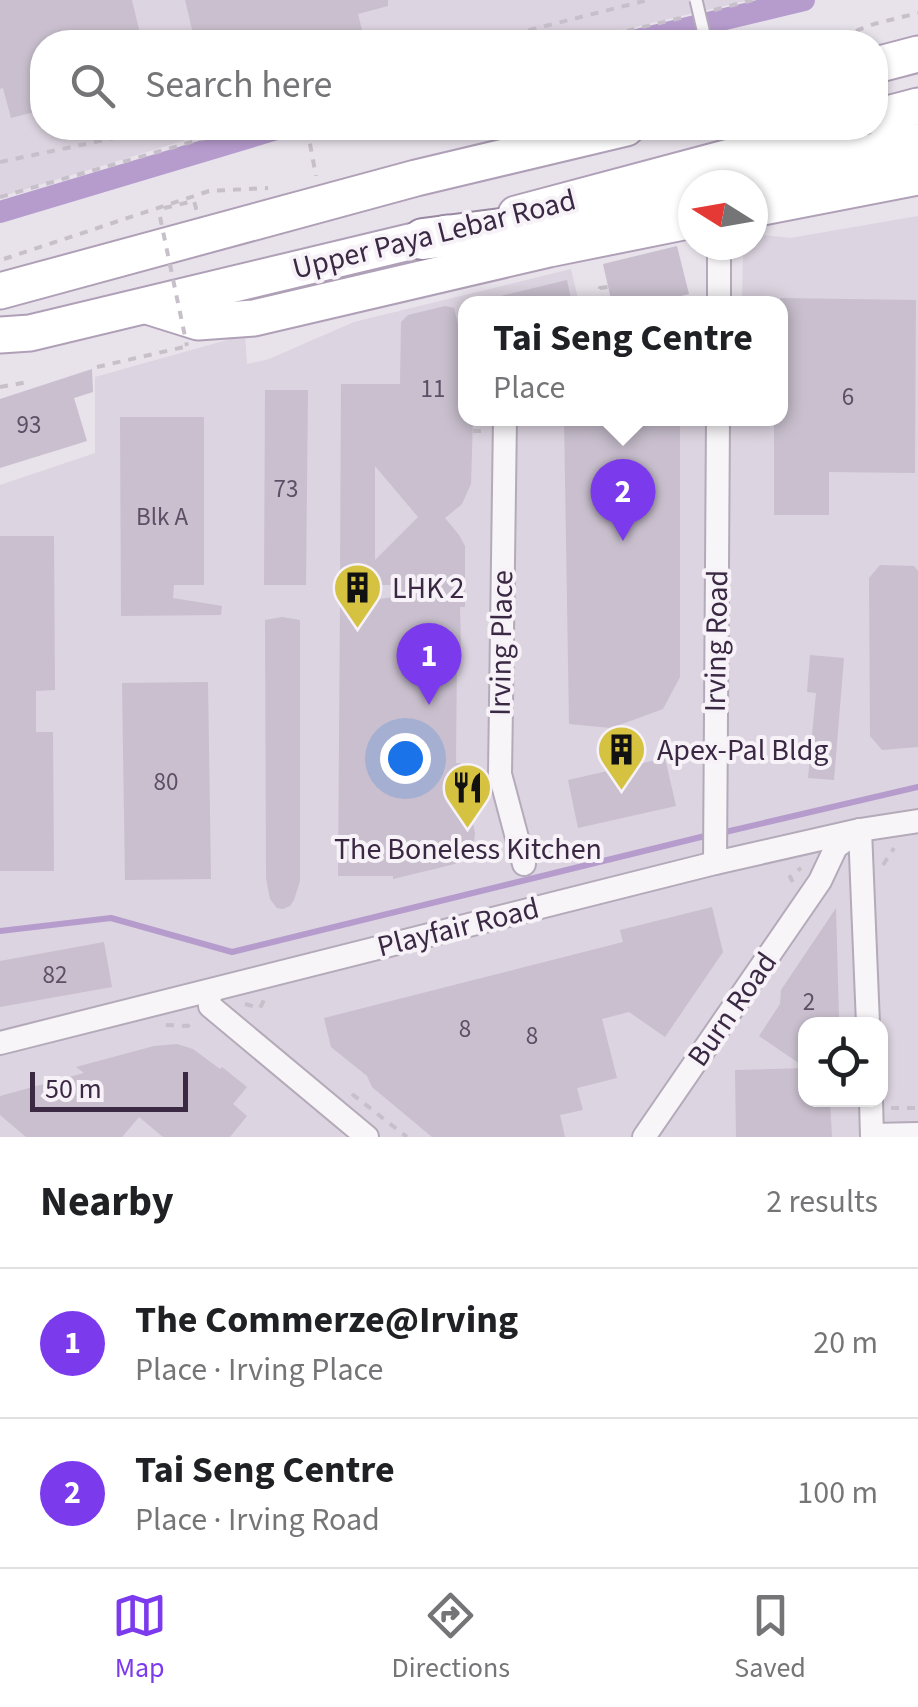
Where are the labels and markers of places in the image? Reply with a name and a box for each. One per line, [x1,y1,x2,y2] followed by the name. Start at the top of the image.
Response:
[590,458,656,541] pin: 2
[331,562,383,630] building icon: LHK 2
[392,567,464,610] place label: LHK 2
[396,622,462,705] pin: 1
[596,724,648,792] building icon: Apex-Pal Bldg
[657,729,828,772] place label: Apex-Pal Bldg
[442,762,494,830] restaurant icon: The Boneless Kitchen
[334,828,602,871] place label: The Boneless Kitchen

